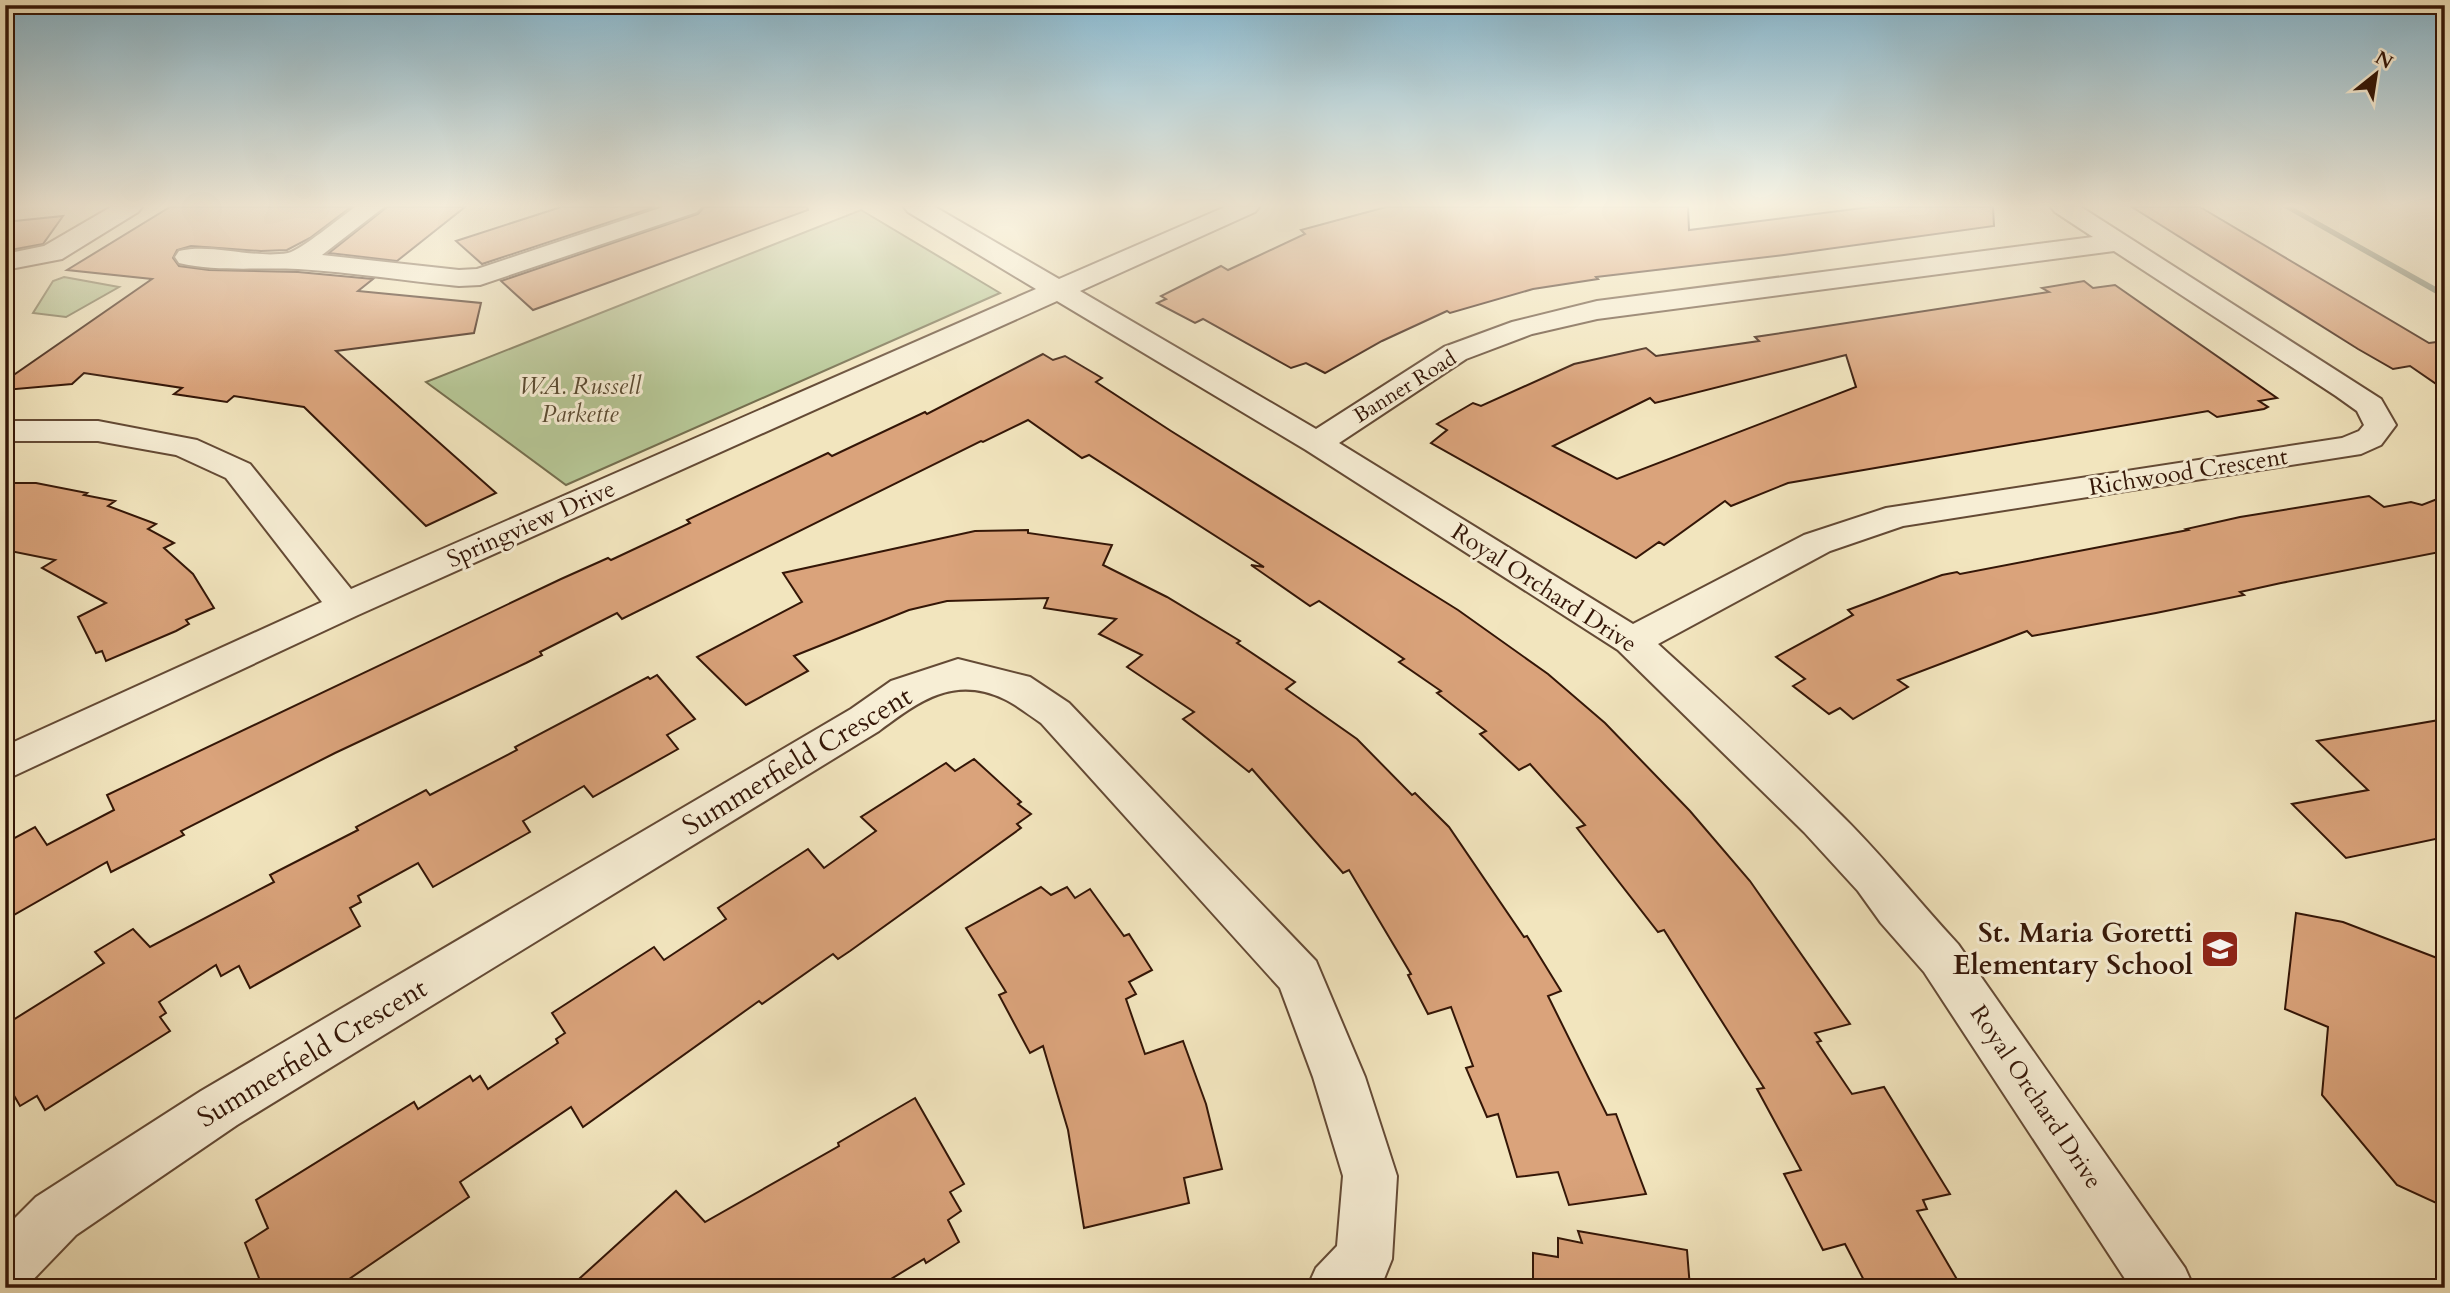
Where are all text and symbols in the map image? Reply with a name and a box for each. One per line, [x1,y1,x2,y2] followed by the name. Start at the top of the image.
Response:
[2342,38,2412,108] north arrow
[2370,45,2398,76] text: N
[1348,344,1462,430] street label: Banner Road
[519,370,642,431] park label: W.A. Russell Parkette
[2086,440,2290,504] street label: Richwood Crescent
[442,472,620,576] street label: Springview Drive
[1445,516,1643,660] street label: Royal Orchard Drive
[675,677,919,845] street label: Summerfield Crescent
[1953,914,2193,984] place label: St. Maria Goretti Elementary School
[2199,928,2241,970] school or university icon: St. Maria Goretti Elementary School
[190,969,434,1137] street label: Summerfield Crescent
[1962,999,2110,1195] street label: Royal Orchard Drive

